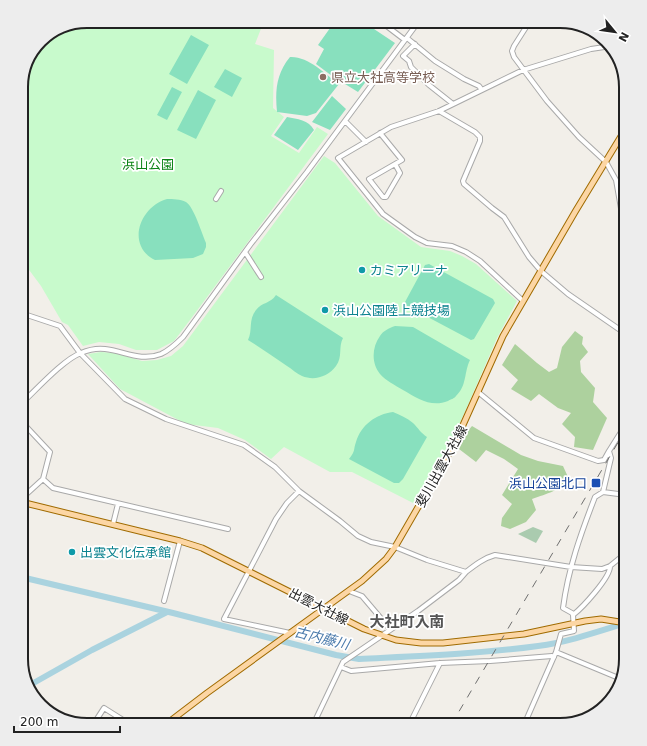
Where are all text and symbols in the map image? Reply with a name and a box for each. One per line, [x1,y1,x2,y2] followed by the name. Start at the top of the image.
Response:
[595,12,635,52] north arrow
[615,29,631,44] text: N
[331,70,435,85] place label: 県立大社高等学校
[318,72,328,82] marker: 県立大社高等学校
[122,157,174,172] park label: 浜山公園
[370,263,448,278] place label: カミアリーナ
[357,265,367,275] marker: カミアリーナ
[333,303,450,318] place label: 浜山公園陸上競技場
[320,305,330,315] marker: 浜山公園陸上競技場
[413,423,470,510] street label: 斐川出雲大社線
[509,476,587,491] place label: 浜山公園北口
[590,477,602,489] marker: 浜山公園北口
[80,545,171,560] place label: 出雲文化伝承館
[67,547,77,557] marker: 出雲文化伝承館
[286,585,351,628] street label: 出雲大社線
[369,613,445,631] district label: 大社町入南
[293,623,353,653] water label: 古内藤川
[14,708,120,734] scale bar
[20,715,58,729] text: 200 m

